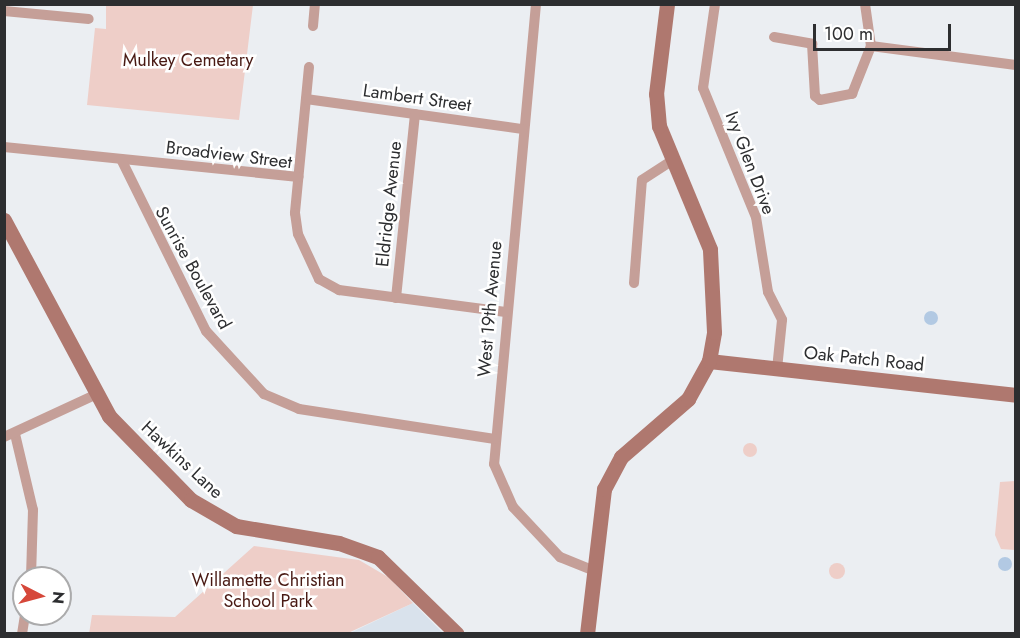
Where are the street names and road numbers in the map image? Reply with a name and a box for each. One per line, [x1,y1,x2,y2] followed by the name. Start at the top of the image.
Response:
[361,80,473,116] street label: Lambert Street
[720,109,780,217] street label: Ivy Glen Drive
[165,137,293,173] street label: Broadview Street
[372,140,406,268] street label: Eldridge Avenue
[150,203,236,333] street label: Sunrise Boulevard
[473,240,507,378] street label: West 19th Avenue
[803,342,925,376] street label: Oak Patch Road
[137,417,227,503] street label: Hawkins Lane

